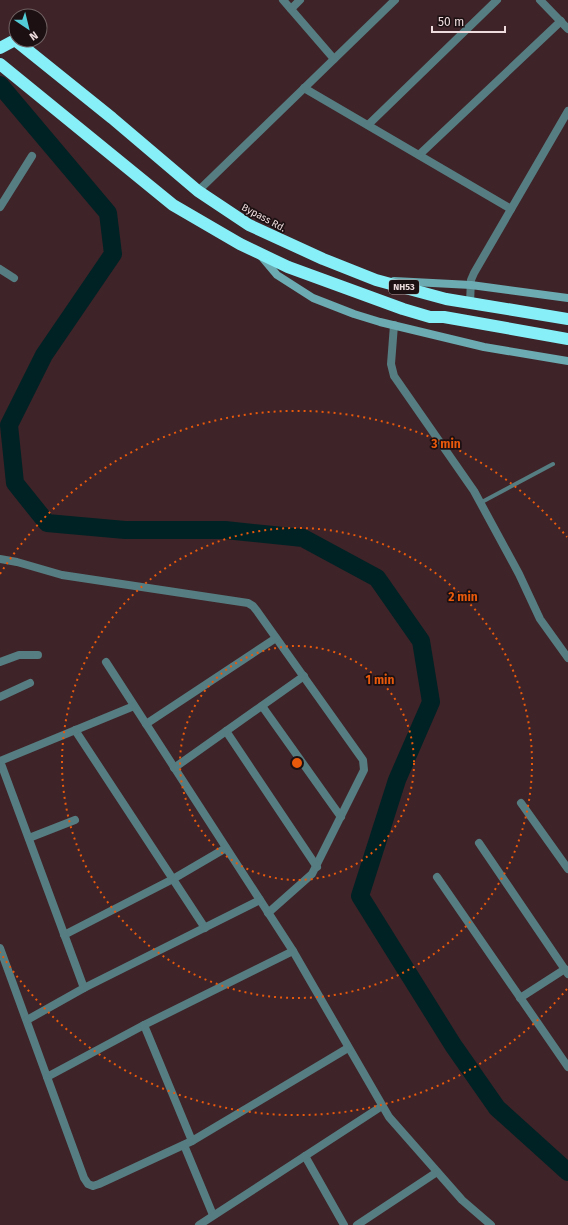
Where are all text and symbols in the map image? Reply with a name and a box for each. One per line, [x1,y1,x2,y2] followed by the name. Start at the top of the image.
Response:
[8,8,48,48] north arrow
[432,8,505,34] scale bar
[438,15,464,29] text: 50 m
[27,28,40,43] text: N
[239,201,288,235] street label: Bypass Rd.
[389,280,419,294] road number: NH53
[430,437,461,451] text: 3 min
[448,590,478,604] text: 2 min
[366,673,394,687] text: 1 min
[290,756,304,770] centre of rings

